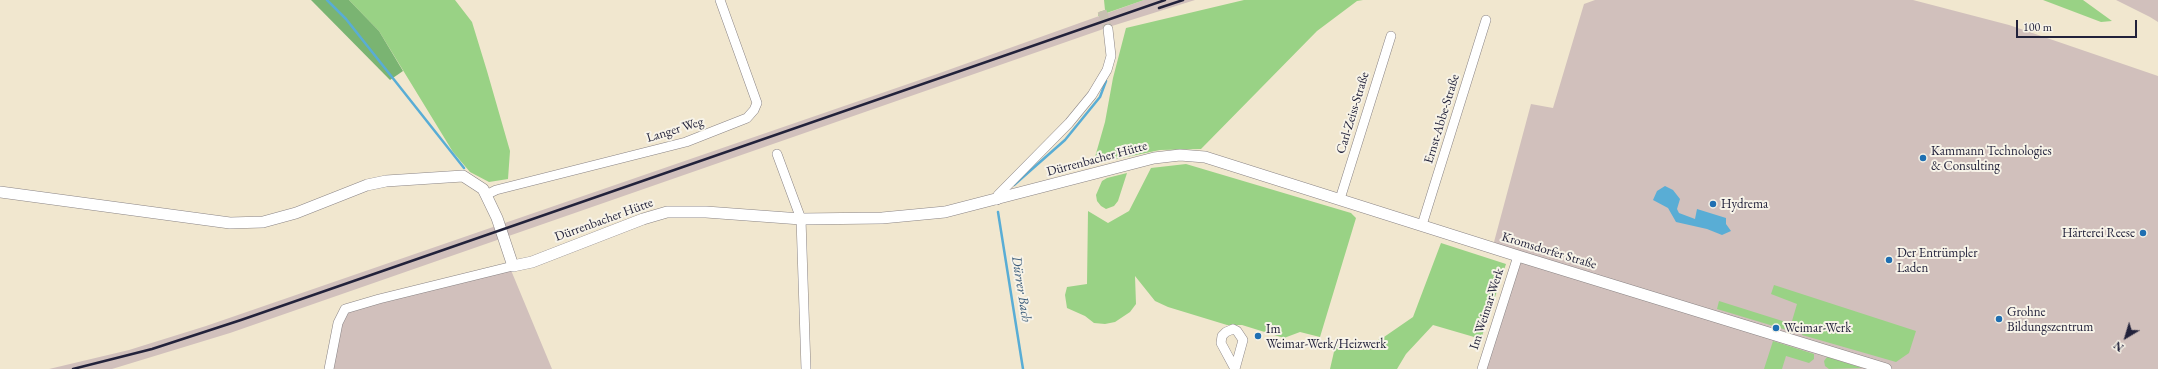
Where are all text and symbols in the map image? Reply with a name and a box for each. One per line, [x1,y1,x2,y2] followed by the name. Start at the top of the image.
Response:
[2018,12,2139,38] scale bar
[2023,19,2052,35] text: 100 m
[1333,70,1373,156] street label: Carl-Zeiss-Straße
[1421,72,1463,166] street label: Ernst-Abbe-Straße
[645,114,705,146] street label: Langer Weg
[1045,138,1149,180] street label: Dürrenbacher Hütte
[1931,143,2052,174] place label: Kammann Technologies & Consulting
[1918,153,1928,163] marker: Kammann Technologies & Consulting
[553,195,655,245] street label: Dürrenbacher Hütte
[1721,196,1768,212] place label: Hydrema
[1708,199,1718,209] marker: Hydrema
[2062,225,2135,241] place label: Härterei Reese
[2138,228,2148,238] marker: Härterei Reese
[1500,229,1598,273] street label: Kromsdorfer Straße
[1897,245,1977,276] place label: Der Entrümpler Laden
[1007,255,1035,323] water label: Dürrer Bach
[1884,255,1894,265] marker: Der Entrümpler Laden
[1467,266,1507,352] street label: Im Weimar-Werk
[2007,304,2093,335] place label: Grohne Bildungszentrum
[1994,314,2004,324] marker: Grohne Bildungszentrum
[2106,317,2146,357] north arrow
[1784,320,1851,336] place label: Weimar-Werk
[1266,321,1386,352] place label: Im Weimar-Werk/Heizwerk
[1771,323,1781,333] marker: Weimar-Werk
[1253,331,1263,341] marker: Im Weimar-Werk/Heizwerk
[2111,338,2126,355] text: N

